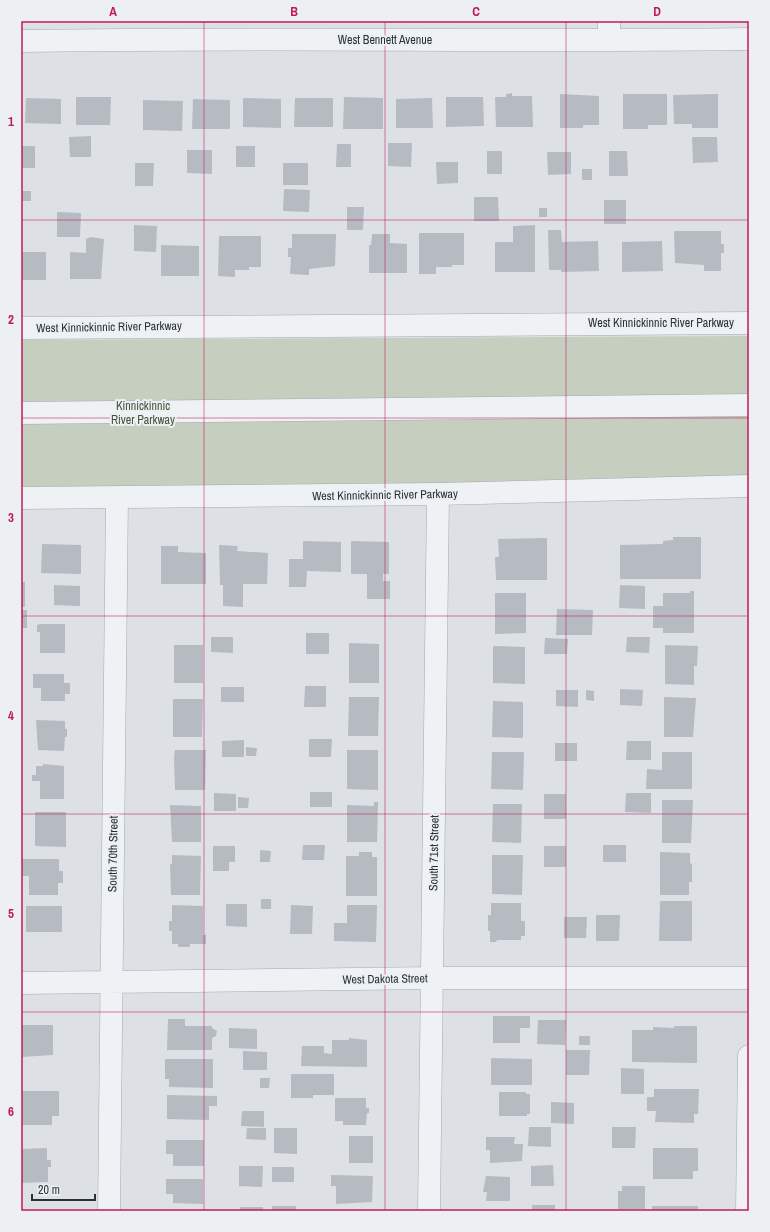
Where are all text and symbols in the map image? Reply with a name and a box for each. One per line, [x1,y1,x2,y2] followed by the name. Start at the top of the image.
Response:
[109,3,117,20] text: A
[290,3,298,20] text: B
[472,3,480,20] text: C
[653,3,661,20] text: D
[338,32,432,48] street label: West Bennett Avenue
[8,113,14,130] text: 1
[8,311,14,328] text: 2
[588,315,734,331] street label: West Kinnickinnic River Parkway
[36,318,182,336] street label: West Kinnickinnic River Parkway
[111,398,175,428] park label: Kinnickinnic River Parkway
[312,486,458,504] street label: West Kinnickinnic River Parkway
[8,509,14,526] text: 3
[8,707,14,724] text: 4
[104,815,122,892] street label: South 70th Street
[425,815,443,891] street label: South 71st Street
[8,905,14,922] text: 5
[342,970,428,988] street label: West Dakota Street
[8,1103,14,1120] text: 6
[32,1176,95,1202] scale bar
[38,1182,60,1198] text: 20 m

